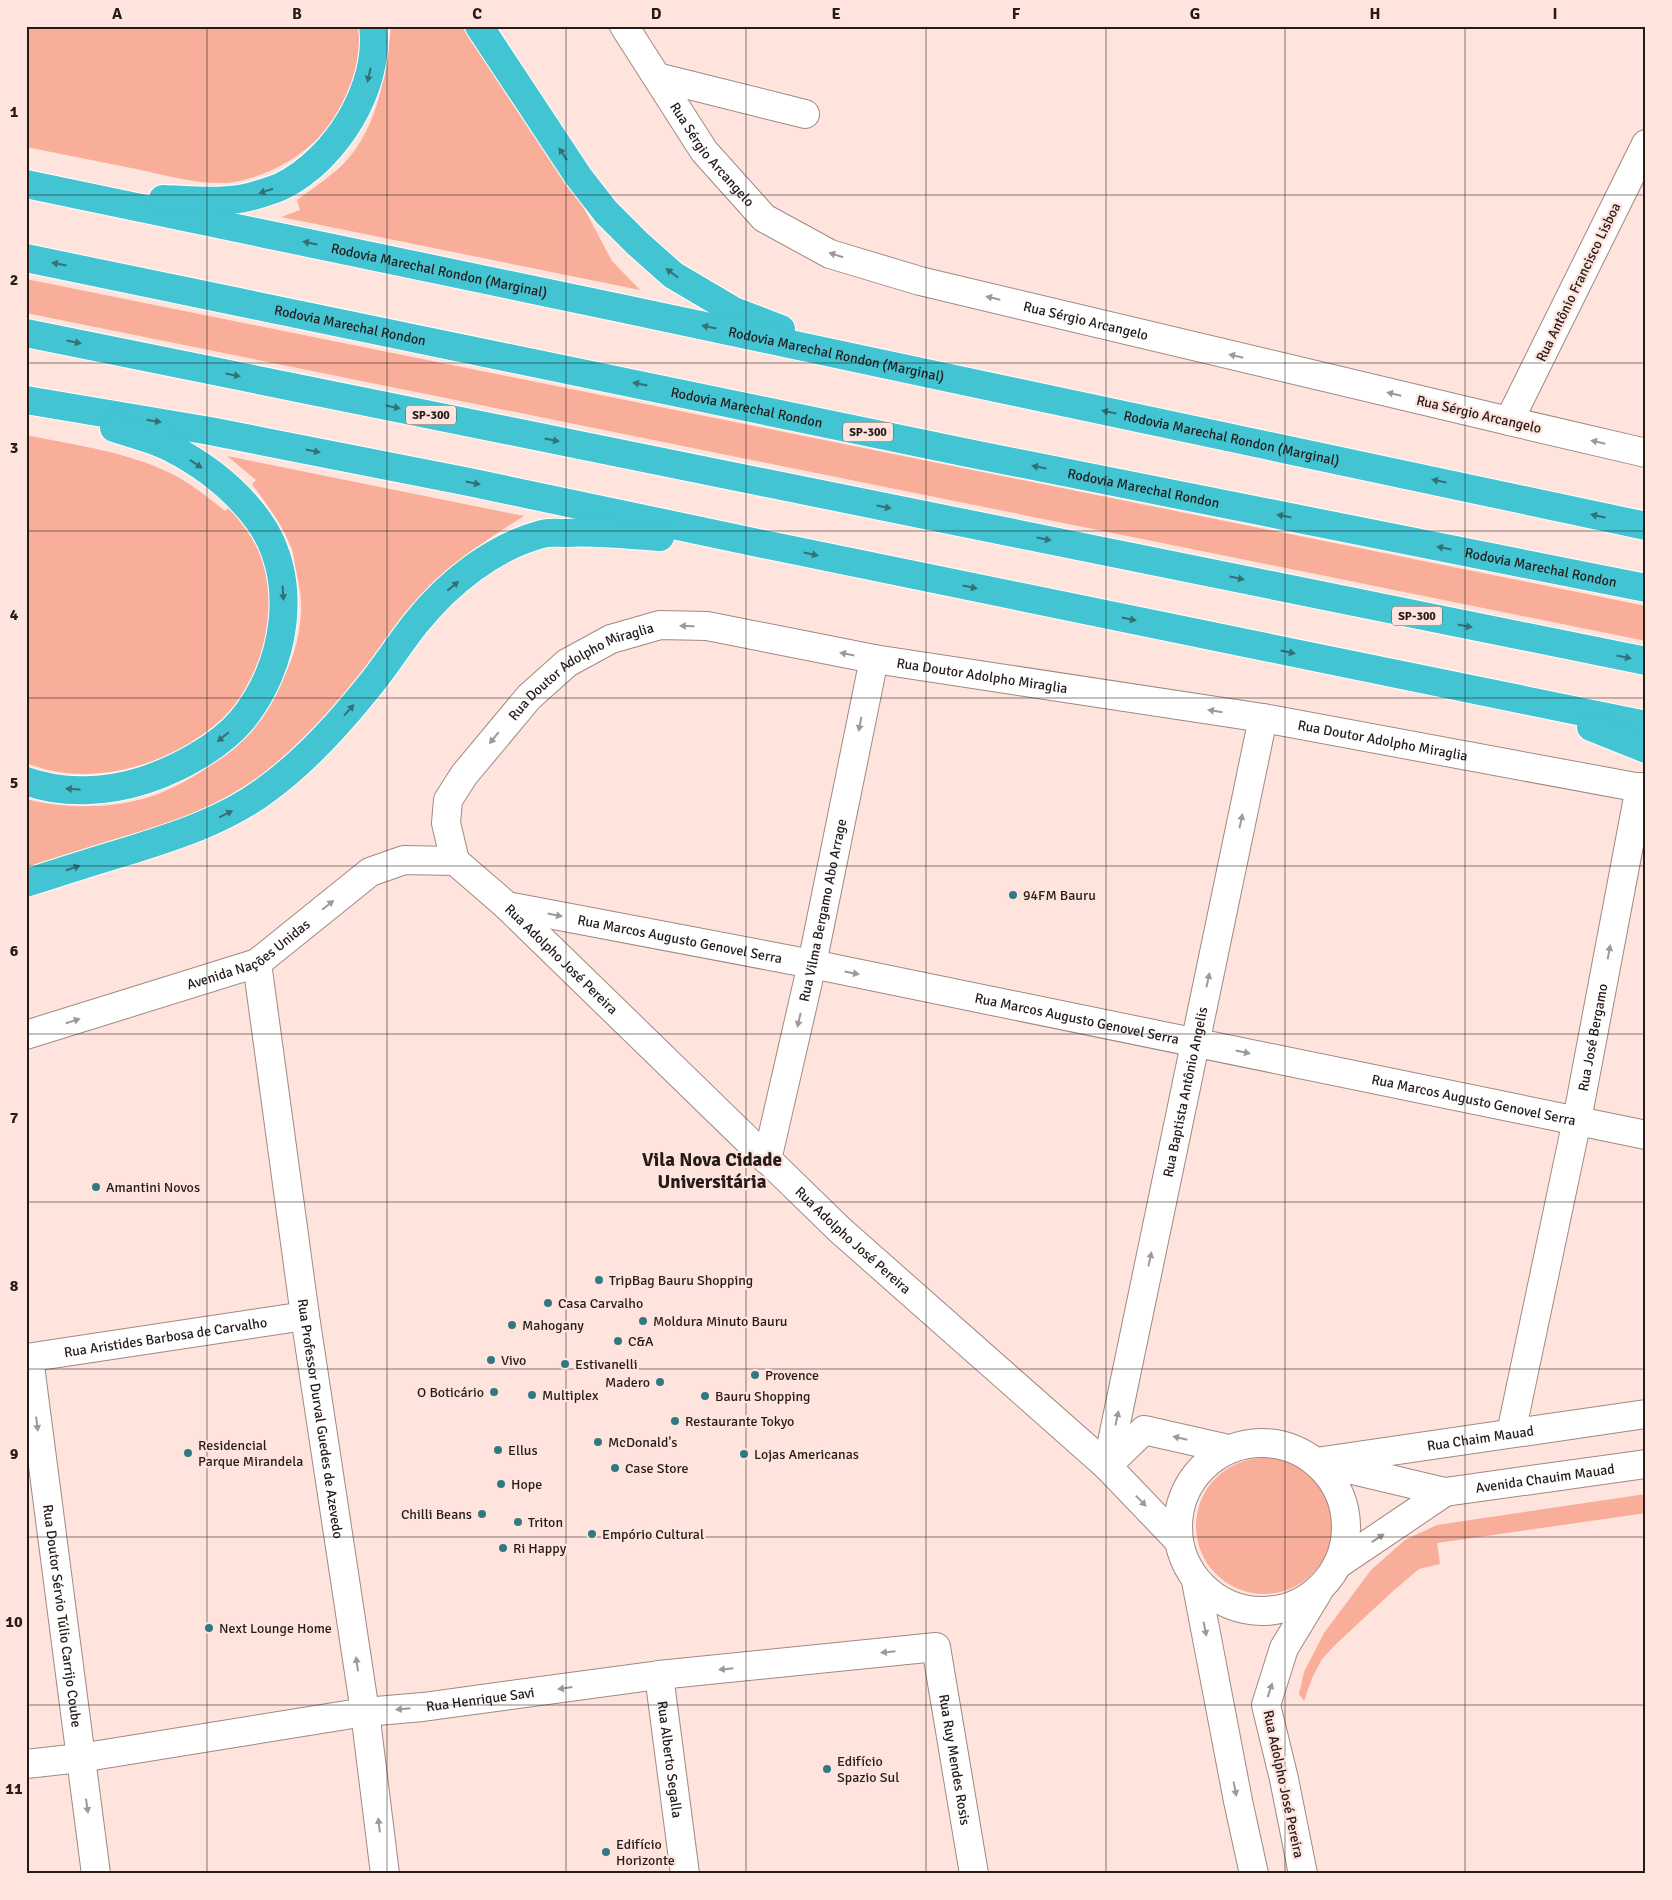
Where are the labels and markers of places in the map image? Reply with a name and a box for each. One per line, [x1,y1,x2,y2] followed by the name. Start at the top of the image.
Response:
[1023,887,1096,904] place label: 94FM Bauru
[1007,889,1019,901] marker: 94FM Bauru
[106,1179,200,1196] place label: Amantini Novos
[90,1181,102,1193] marker: Amantini Novos
[609,1272,753,1289] place label: TripBag Bauru Shopping
[593,1274,605,1286] marker: TripBag Bauru Shopping
[558,1295,643,1312] place label: Casa Carvalho
[542,1297,554,1309] marker: Casa Carvalho
[653,1313,787,1330] place label: Moldura Minuto Bauru
[637,1315,649,1327] marker: Moldura Minuto Bauru
[522,1317,584,1334] place label: Mahogany
[506,1319,518,1331] marker: Mahogany
[628,1333,654,1350] place label: C&A
[612,1335,624,1347] marker: C&A
[501,1352,526,1369] place label: Vivo
[485,1354,497,1366] marker: Vivo
[575,1356,638,1373] place label: Estivanelli
[559,1358,571,1370] marker: Estivanelli
[765,1367,819,1384] place label: Provence
[749,1369,761,1381] marker: Provence
[605,1374,650,1391] place label: Madero
[654,1376,666,1388] marker: Madero
[417,1384,484,1401] place label: O Boticário
[488,1386,500,1398] marker: O Boticário
[542,1387,599,1404] place label: Multiplex
[715,1388,810,1405] place label: Bauru Shopping
[526,1389,538,1401] marker: Multiplex
[699,1390,711,1402] marker: Bauru Shopping
[685,1413,794,1430] place label: Restaurante Tokyo
[669,1415,681,1427] marker: Restaurante Tokyo
[608,1434,677,1451] place label: McDonald's
[592,1436,604,1448] marker: McDonald's
[198,1437,303,1470] place label: Residencial Parque Mirandela
[508,1442,538,1459] place label: Ellus
[492,1444,504,1456] marker: Ellus
[754,1446,859,1463] place label: Lojas Americanas
[182,1447,194,1459] marker: Residencial Parque Mirandela
[738,1448,750,1460] marker: Lojas Americanas
[625,1460,688,1477] place label: Case Store
[609,1462,621,1474] marker: Case Store
[511,1476,542,1493] place label: Hope
[495,1478,507,1490] marker: Hope
[401,1506,472,1523] place label: Chilli Beans
[476,1508,488,1520] marker: Chilli Beans
[528,1514,563,1531] place label: Triton
[512,1516,524,1528] marker: Triton
[602,1526,704,1543] place label: Empório Cultural
[586,1528,598,1540] marker: Empório Cultural
[513,1540,567,1557] place label: Ri Happy
[497,1542,509,1554] marker: Ri Happy
[219,1620,332,1637] place label: Next Lounge Home
[203,1622,215,1634] marker: Next Lounge Home
[837,1753,899,1786] place label: Edifício Spazio Sul
[821,1763,833,1775] marker: Edifício Spazio Sul
[616,1836,675,1869] place label: Edifício Horizonte
[600,1846,612,1858] marker: Edifício Horizonte

